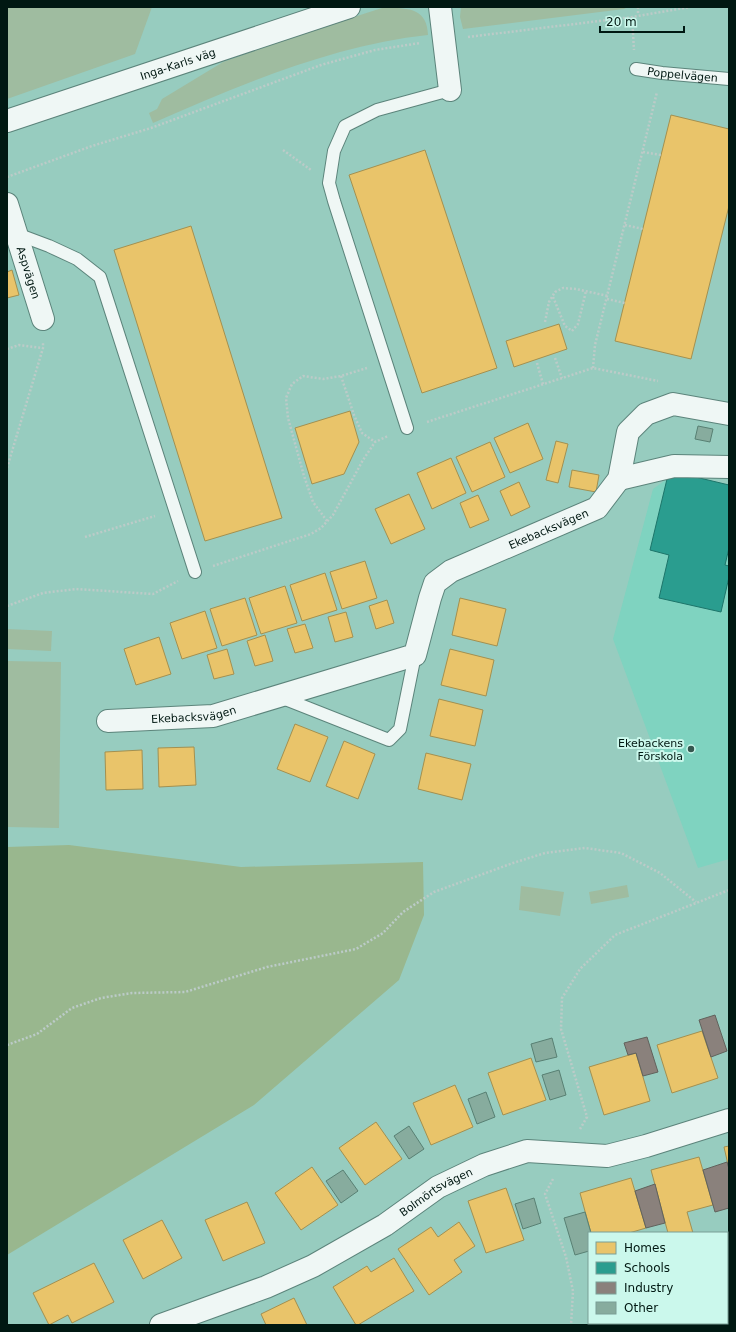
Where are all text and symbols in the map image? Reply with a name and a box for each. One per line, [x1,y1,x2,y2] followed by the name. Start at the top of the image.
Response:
[600,8,684,34] scale bar
[606,15,637,29] text: 20 m
[138,46,217,83] street label: Inga-Karls väg
[646,65,718,85] street label: Poppelvägen
[14,245,42,301] street label: Aspvägen
[507,506,591,552] street label: Ekebacksvägen
[151,703,238,726] street label: Ekebacksvägen
[618,737,683,763] place label: Ekebackens Förskola
[686,744,696,754] marker: Ekebackens Förskola
[397,1165,475,1219] street label: Bolmörtsvägen
[588,1232,728,1324] legend
[624,1241,666,1255] text: Homes
[624,1261,670,1275] text: Schools
[624,1281,673,1295] text: Industry
[624,1301,658,1315] text: Other

